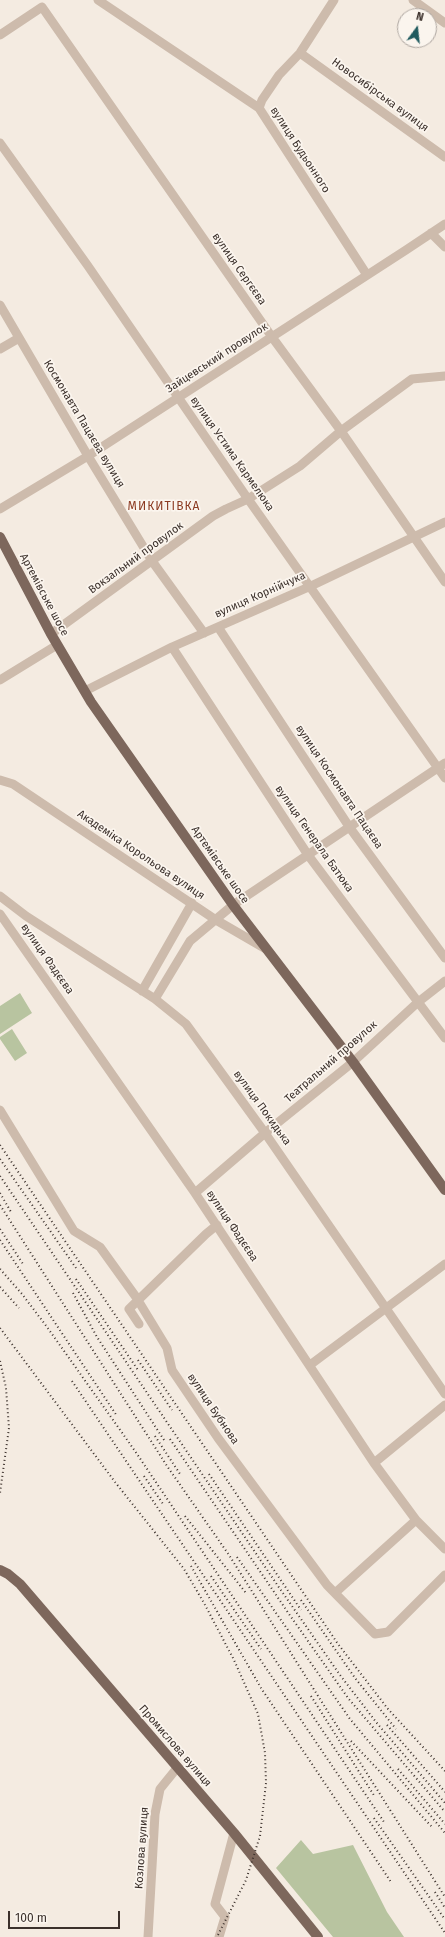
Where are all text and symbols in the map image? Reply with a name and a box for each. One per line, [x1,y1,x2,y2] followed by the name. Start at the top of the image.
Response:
[397,8,437,48] north arrow
[415,10,425,24] text: N
[329,55,431,135] street label: Новосибірська вулиця
[267,105,333,195] street label: вулиця Будьонного
[209,230,269,308] street label: вулиця Сергєєва
[164,320,270,396] street label: Зайцевський провулок
[41,358,127,490] street label: Космонавта Пацаєва вулиця
[187,394,277,514] street label: вулиця Устима Кармелюка
[128,500,200,514] district label: МИКИТІВКА
[86,519,186,597] street label: Вокзальний провулок
[17,551,71,639] street label: Артемівське шосе
[212,569,308,621] street label: вулиця Корнійчука
[293,723,385,851] street label: вулиця Космонавта Пацаєва
[272,783,356,895] street label: вулиця Генерала Батюка
[75,807,207,903] street label: Академіка Корольова вулиця
[188,824,252,906] street label: Артемівське шосе
[18,921,76,997] street label: вулиця Фадєєва
[282,1018,380,1106] street label: Театральний провулок
[230,1068,294,1148] street label: вулиця Покидька
[203,1188,261,1264] street label: вулиця Фадєєва
[184,1371,242,1447] street label: вулиця Бубнова
[136,1702,214,1790] street label: Промислова вулиця
[133,1806,151,1890] street label: Козлова вулиця
[10,1903,122,1929] scale bar
[15,1911,47,1925] text: 100 m

